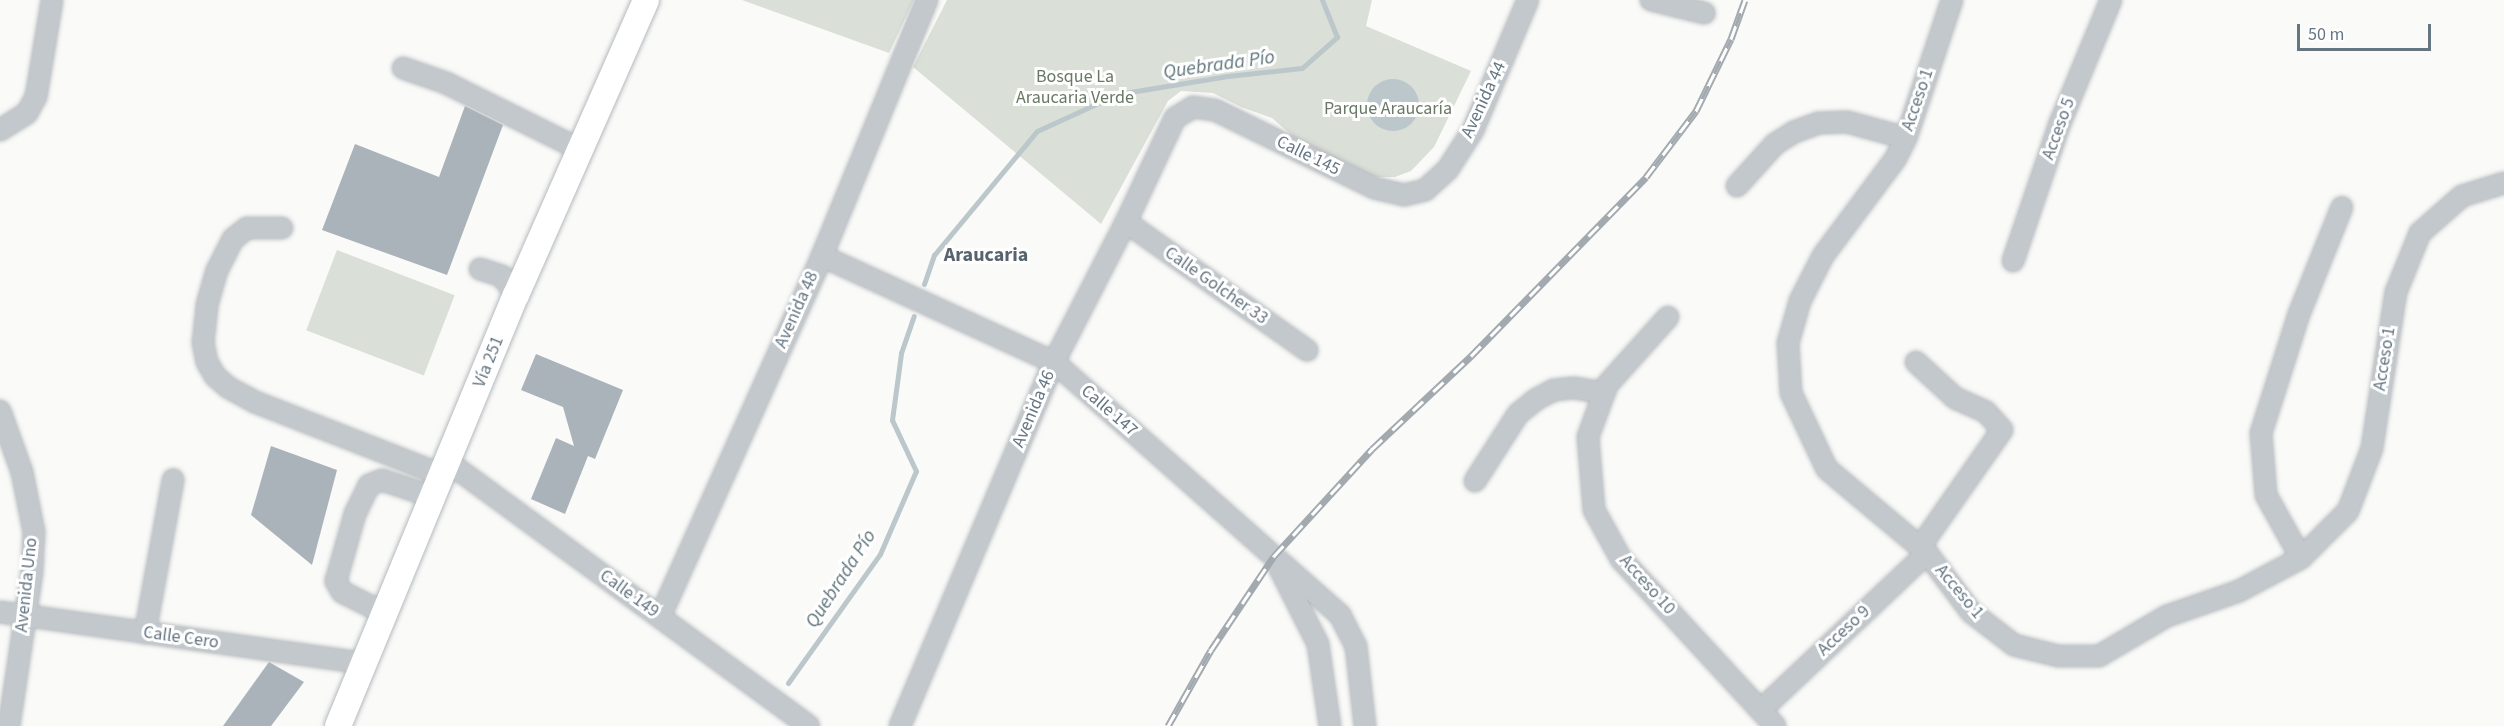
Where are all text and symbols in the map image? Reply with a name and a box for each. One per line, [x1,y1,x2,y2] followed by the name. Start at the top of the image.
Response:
[2300,12,2434,50] scale bar
[2308,22,2344,47] text: 50 m
[1162,45,1276,85] water label: Quebrada Pío
[1457,58,1511,142] street label: Avenida 44
[1897,66,1939,134] street label: Acceso 1
[1016,67,1134,110] park label: Bosque La Araucaria Verde
[2038,95,2080,163] street label: Acceso 5
[1324,98,1452,120] park label: Parque Araucaría
[1273,131,1343,181] street label: Calle 145
[1160,242,1272,330] street label: Calle Golcher 33
[944,243,1028,267] district label: Araucaria
[771,268,823,352] street label: Avenida 48
[2369,326,2401,392] street label: Acceso 1
[469,333,509,391] street label: Vía 251
[1008,367,1060,451] street label: Avenida 46
[1076,381,1142,441] street label: Calle 147
[800,525,882,633] water label: Quebrada Pío
[11,537,43,633] street label: Avenida Uno
[1615,551,1679,619] street label: Acceso 10
[1930,560,1988,624] street label: Acceso 1
[595,565,663,623] street label: Calle 149
[1813,601,1875,661] street label: Acceso 9
[142,622,220,654] street label: Calle Cero

